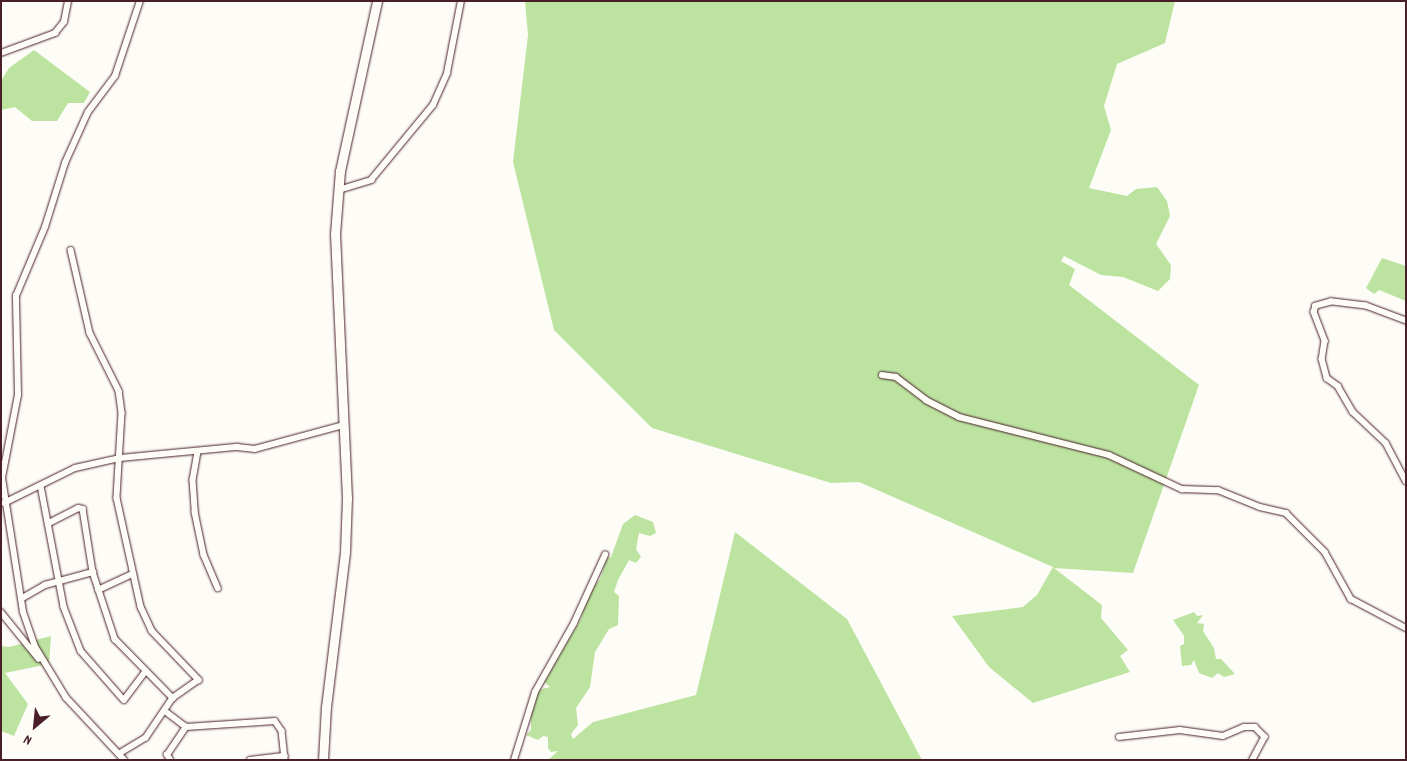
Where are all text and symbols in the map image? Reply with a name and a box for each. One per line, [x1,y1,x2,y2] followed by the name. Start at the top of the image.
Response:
[10,701,60,751] north arrow
[20,729,36,750] text: N

